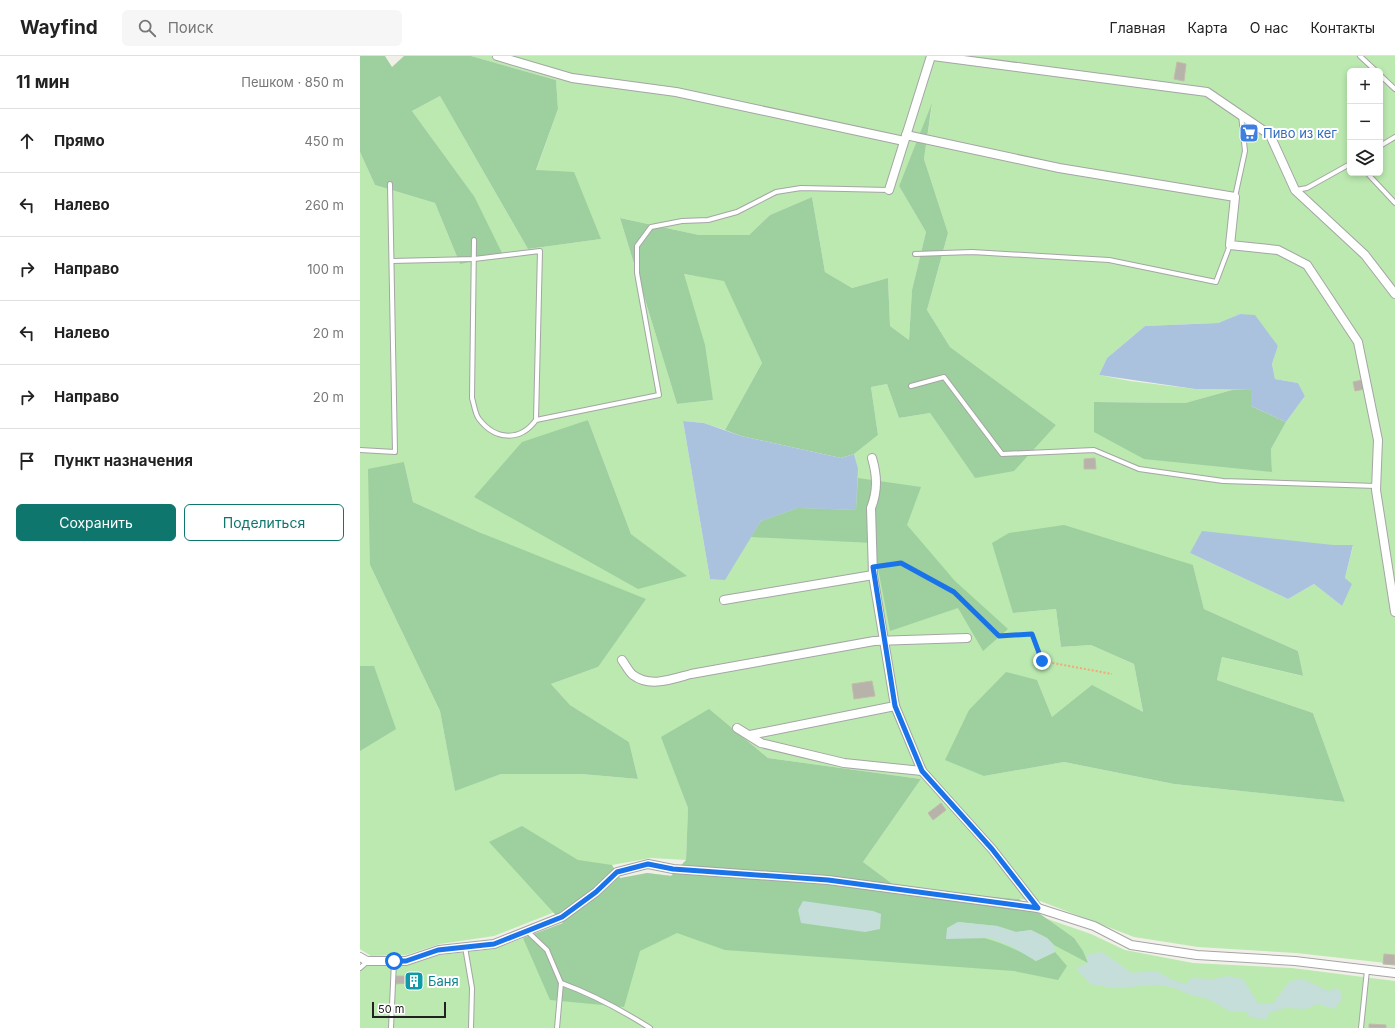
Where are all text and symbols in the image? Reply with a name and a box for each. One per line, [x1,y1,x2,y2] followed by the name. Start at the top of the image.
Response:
[122,10,402,46] search box
[20,16,98,39] text: Wayfind
[136,17,158,39] icon: search
[168,18,213,37] text: Поиск
[1110,19,1165,36] text: Главная
[1187,19,1228,36] text: Карта
[1250,19,1288,36] text: О нас
[1310,19,1375,36] text: Контакты
[1347,68,1383,176] map controls
[1347,68,1383,104] button: +
[16,72,70,92] text: 11 мин
[241,74,344,90] text: Пешком · 850 m
[1347,104,1383,140] button: −
[1238,122,1260,144] supermarket icon: Пиво из кег
[1263,125,1337,141] place label: Пиво из кег
[16,130,38,152] icon: ahead
[54,131,105,150] text: Прямо
[304,133,344,149] text: 450 m
[1347,140,1383,176] button: layers
[16,194,38,216] icon: left
[54,195,110,214] text: Налево
[305,197,344,213] text: 260 m
[16,258,38,280] icon: right
[54,259,119,278] text: Направо
[307,261,344,277] text: 100 m
[16,322,38,344] icon: left
[54,323,110,342] text: Налево
[313,325,344,341] text: 20 m
[16,386,38,408] icon: right
[54,387,119,406] text: Направо
[313,389,344,405] text: 20 m
[16,450,38,472] icon: arrive
[54,451,193,470] text: Пункт назначения
[16,504,176,541] button: Сохранить
[184,504,344,541] button: Поделиться
[1033,652,1051,670] route end
[385,952,403,970] route start
[403,970,425,992] building icon: Баня
[428,973,459,989] place label: Баня
[372,1000,446,1019] scale bar
[378,1002,404,1016] text: 50 m

